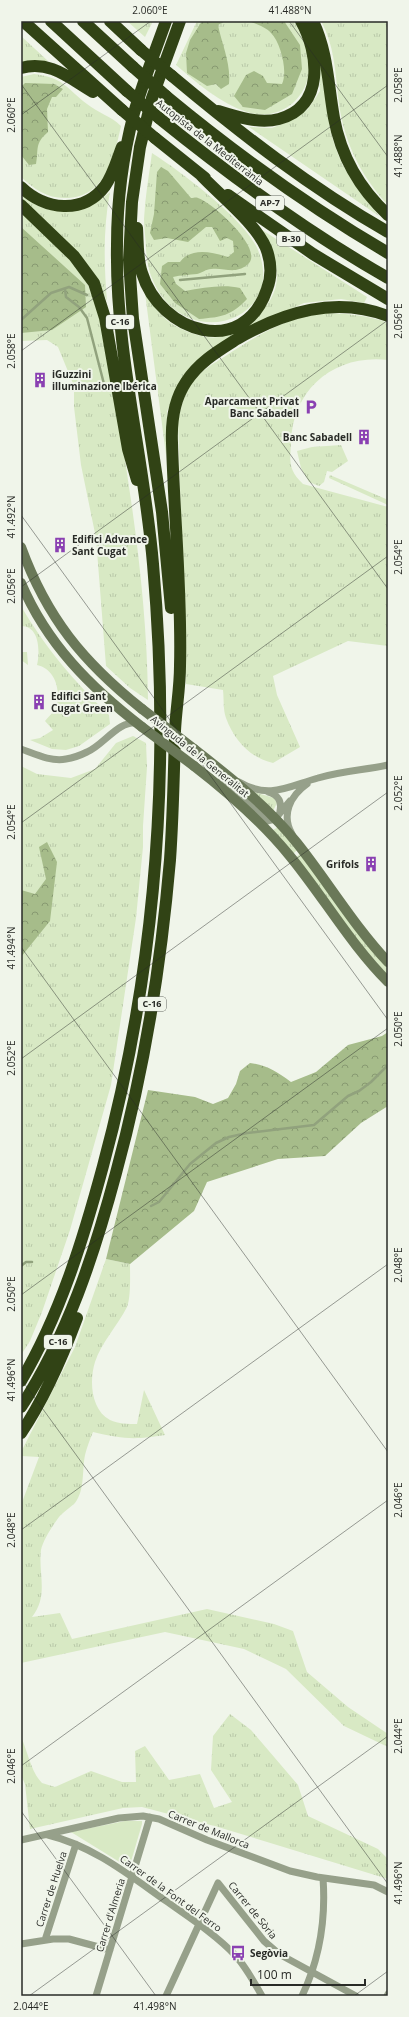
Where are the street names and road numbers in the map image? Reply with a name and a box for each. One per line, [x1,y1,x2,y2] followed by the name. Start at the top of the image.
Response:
[153,96,267,188] street label: Autopista de la Mediterrània
[256,196,284,210] road number: AP-7
[277,232,305,246] road number: B-30
[106,315,134,329] road number: C-16
[148,712,252,800] street label: Avinguda de la Generalitat
[138,997,166,1011] road number: C-16
[44,1335,72,1349] road number: C-16
[166,1806,252,1852] street label: Carrer de Mallorca
[32,1849,70,1929] street label: Carrer de Huelva
[117,1851,225,1935] street label: Carrer de la Font del Ferro
[92,1876,128,1954] street label: Carrer d'Almeria
[225,1878,281,1942] street label: Carrer de Sòria

